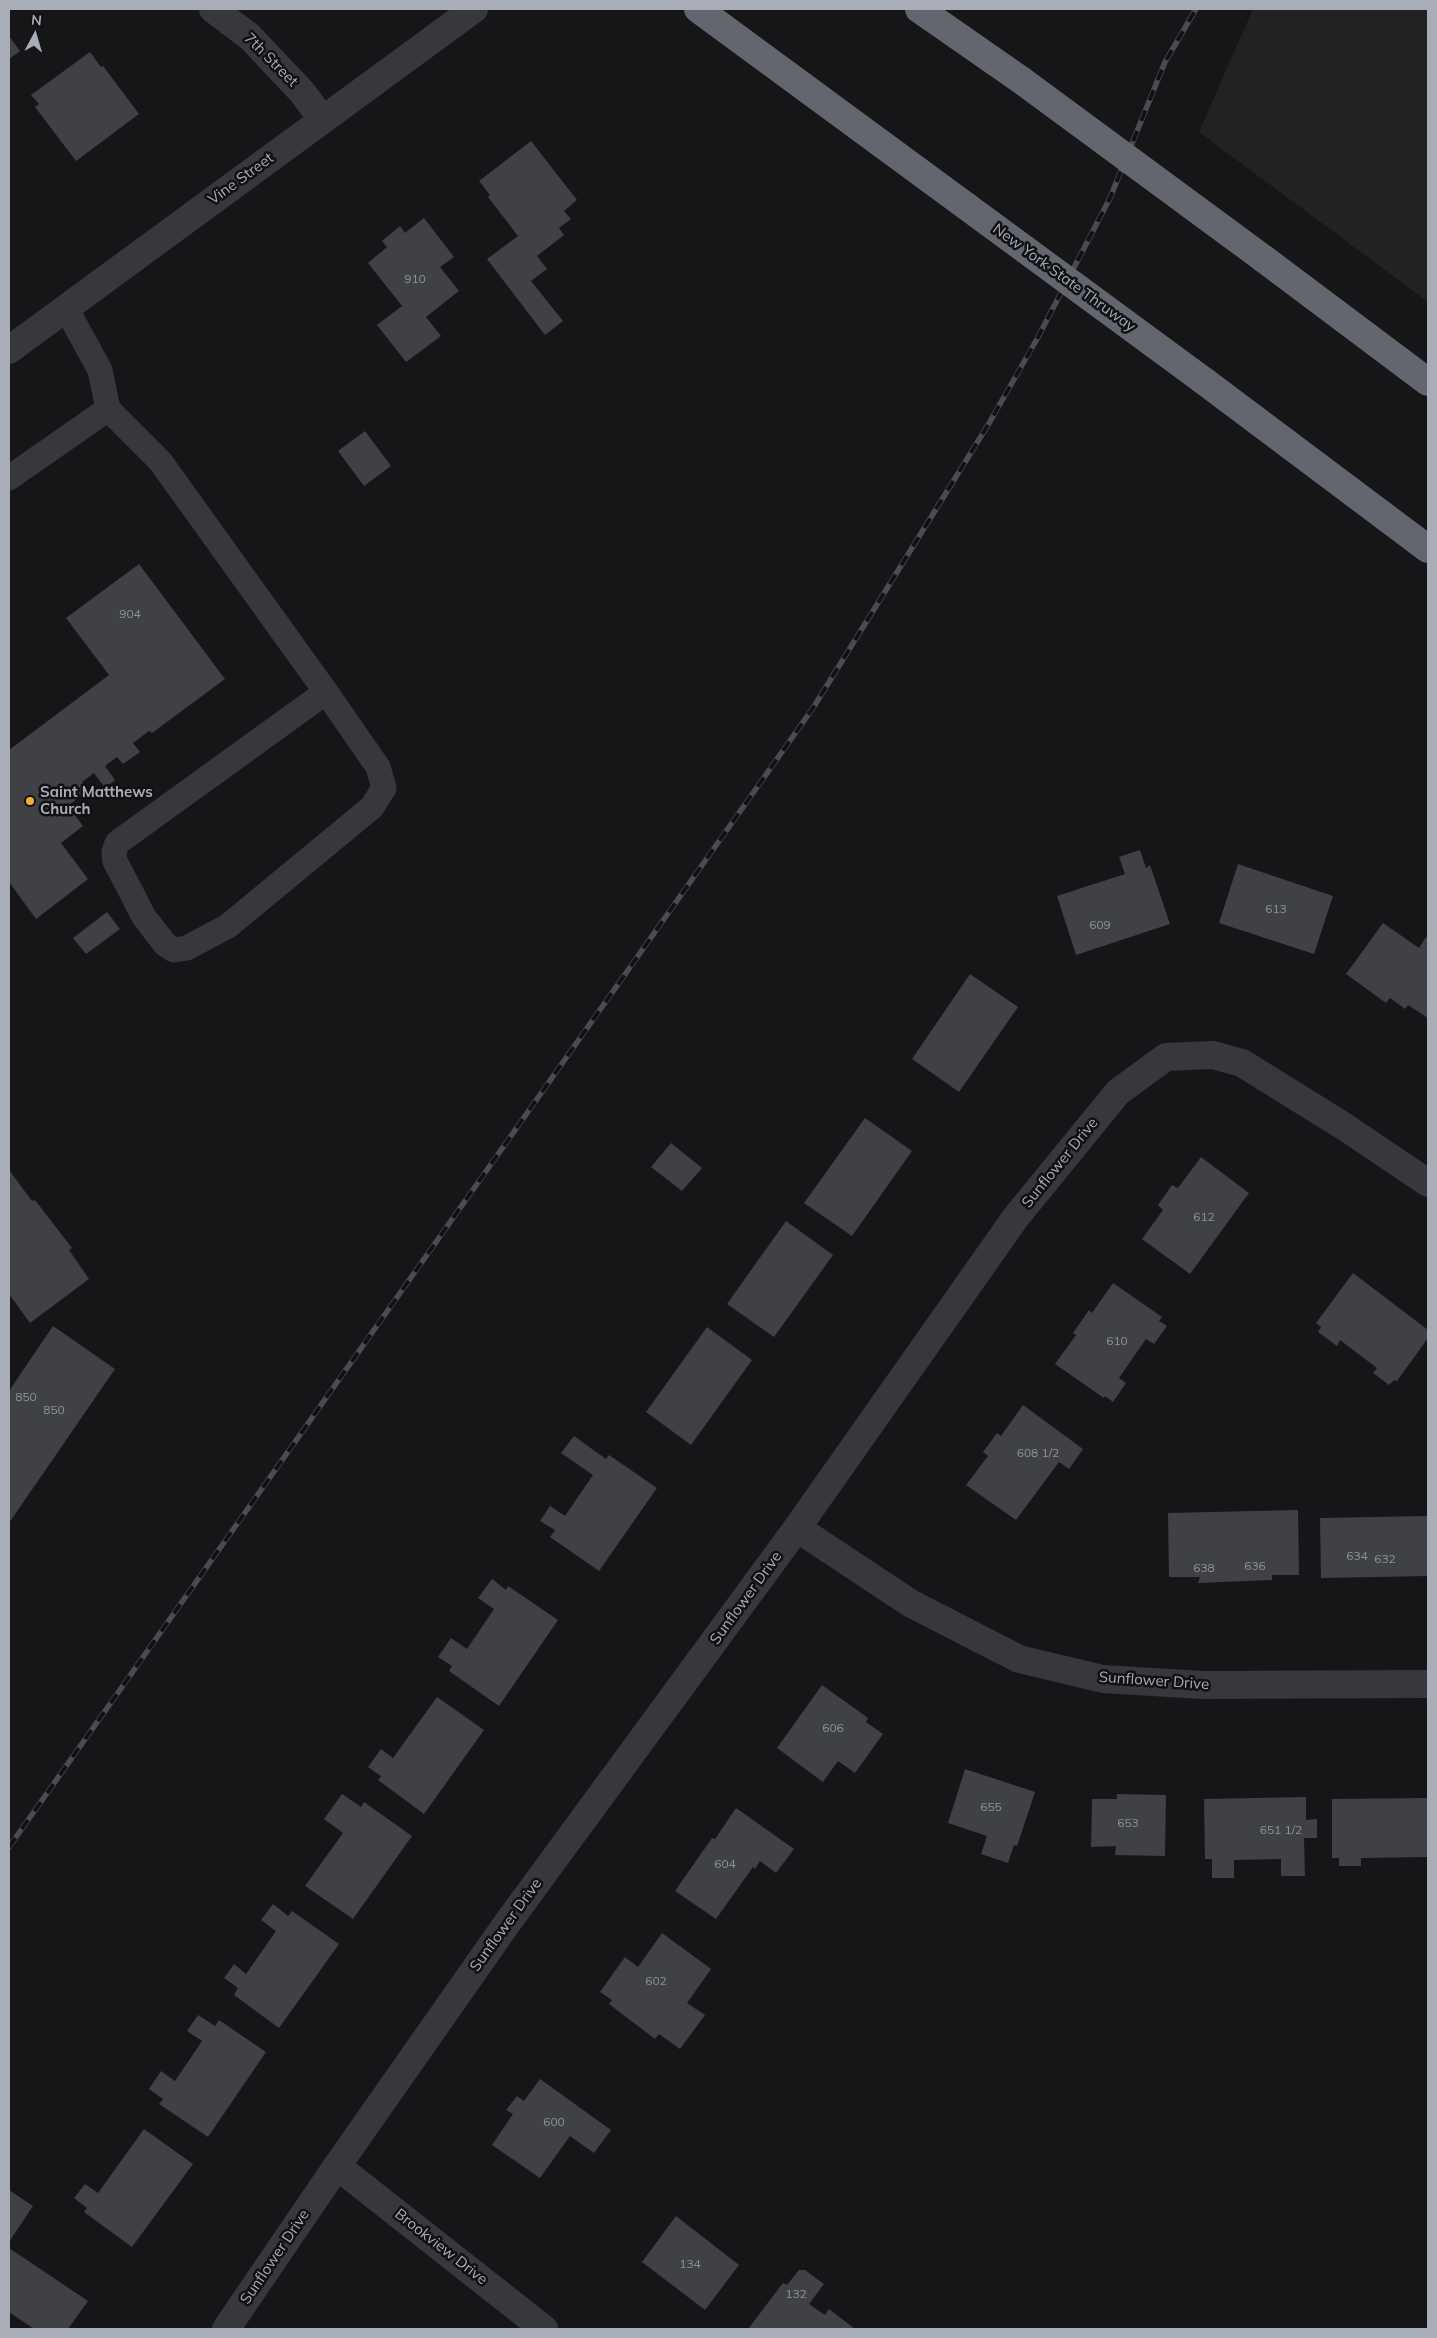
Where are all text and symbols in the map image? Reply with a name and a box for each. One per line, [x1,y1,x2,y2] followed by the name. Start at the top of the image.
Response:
[10,10,60,60] north arrow
[30,11,43,30] text: N
[240,29,302,91] street label: 7th Street
[205,149,277,209] street label: Vine Street
[989,220,1139,336] street label: New York State Thruway
[404,272,426,286] house number: 910
[119,607,141,621] house number: 904
[40,783,153,818] place label: Saint Matthews Church
[24,795,36,807] marker: Saint Matthews Church
[1265,902,1287,916] house number: 613
[1089,918,1111,932] house number: 609
[1018,1114,1102,1212] street label: Sunflower Drive
[1193,1210,1215,1224] house number: 612
[1106,1334,1128,1348] house number: 610
[15,1390,37,1404] house number: 850
[43,1403,65,1417] house number: 850
[1017,1446,1059,1460] house number: 608 1/2
[706,1548,786,1648] street label: Sunflower Drive
[1346,1549,1368,1563] house number: 634
[1374,1552,1396,1566] house number: 632
[1244,1559,1266,1573] house number: 636
[1193,1561,1215,1575] house number: 638
[1098,1668,1210,1694] street label: Sunflower Drive
[822,1721,844,1735] house number: 606
[980,1800,1002,1814] house number: 655
[1117,1816,1139,1830] house number: 653
[1260,1823,1302,1837] house number: 651 1/2
[714,1857,736,1871] house number: 604
[466,1875,546,1975] street label: Sunflower Drive
[645,1974,667,1988] house number: 602
[543,2115,565,2129] house number: 600
[391,2205,491,2289] street label: Brookview Drive
[237,2206,313,2308] street label: Sunflower Drive
[679,2257,701,2271] house number: 134
[785,2287,807,2301] house number: 132

